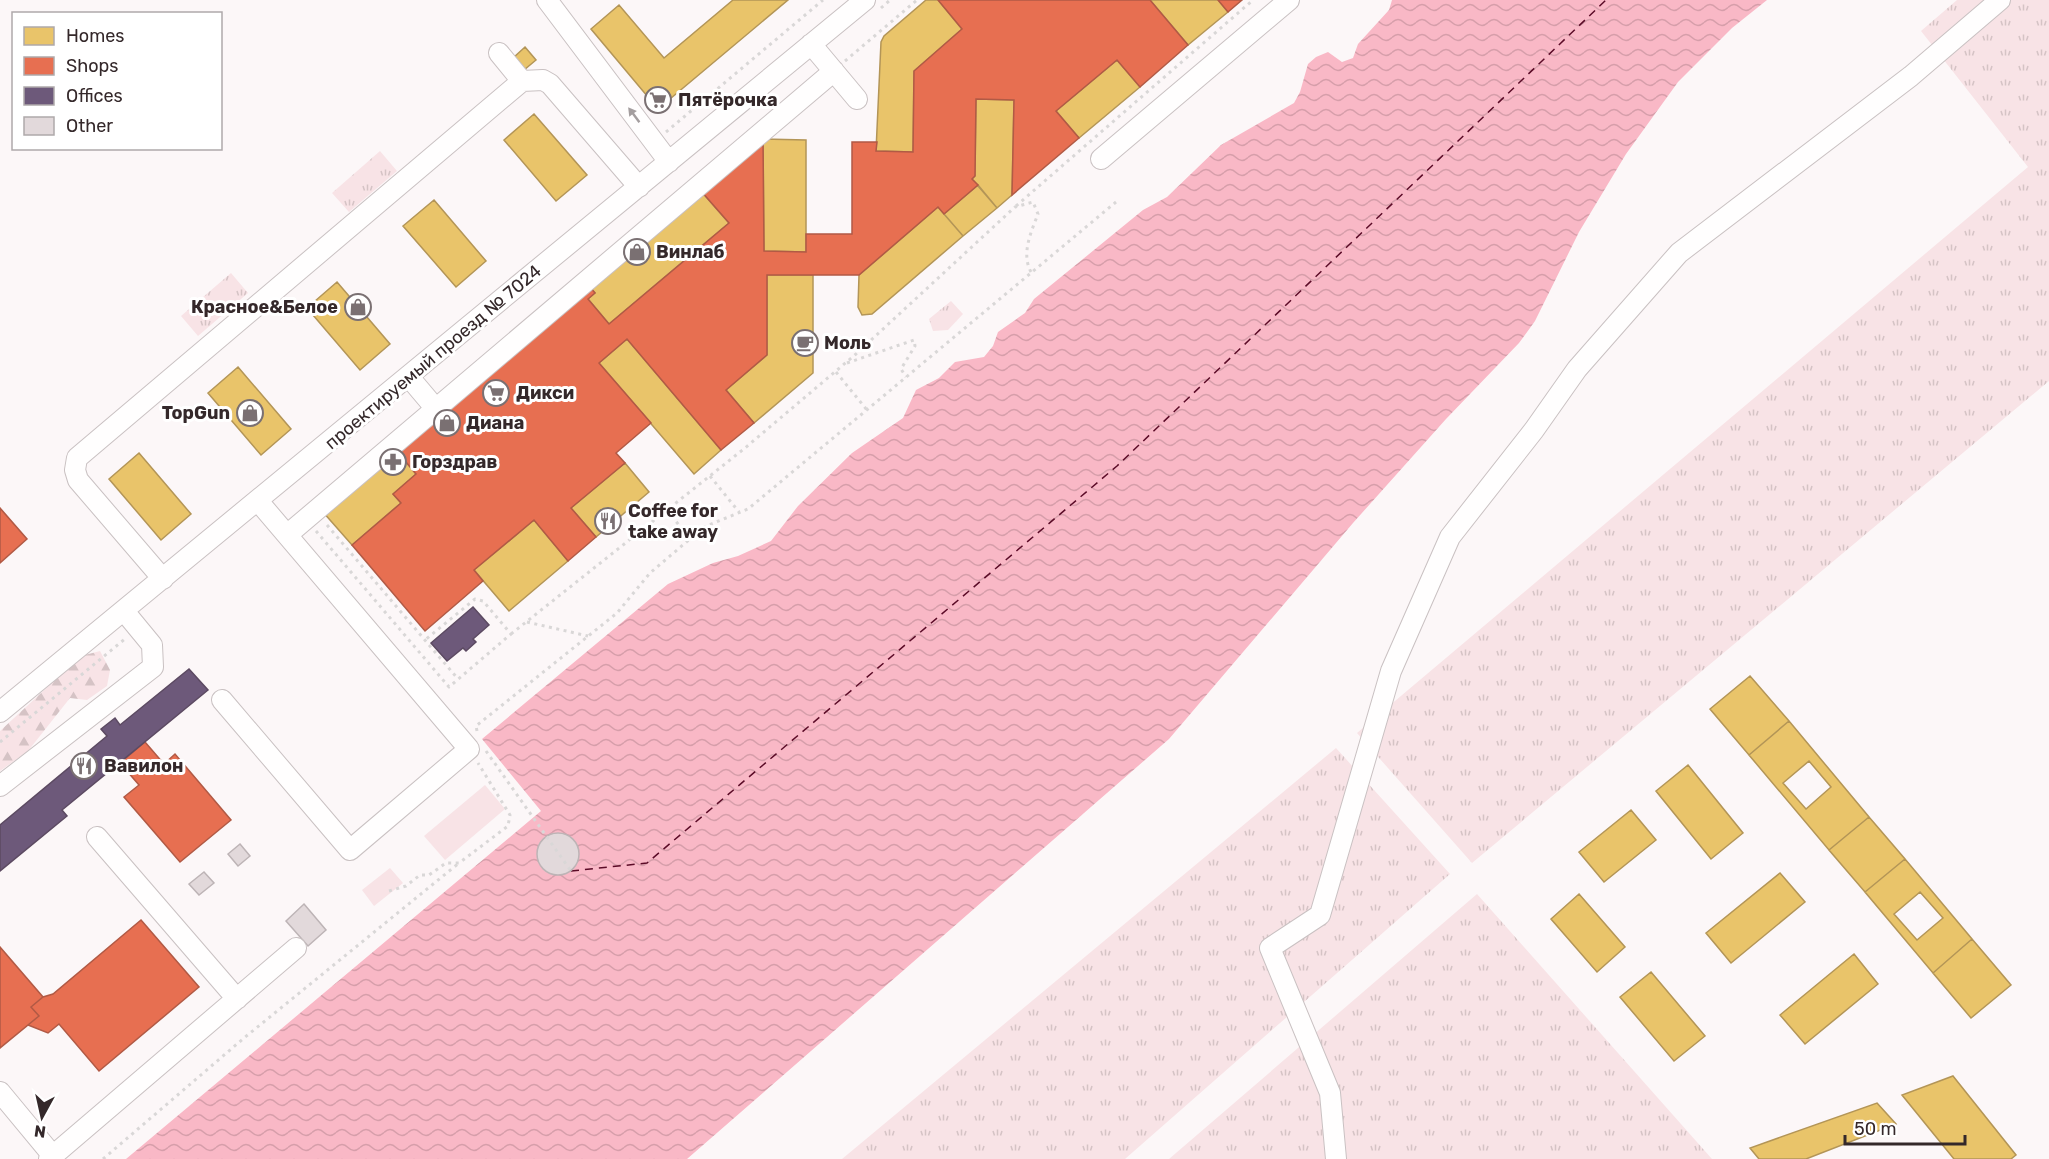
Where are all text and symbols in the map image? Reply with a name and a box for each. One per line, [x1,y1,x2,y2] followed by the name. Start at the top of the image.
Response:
[12,12,222,150] legend
[66,25,124,47] text: Homes
[66,55,118,77] text: Shops
[66,85,123,107] text: Offices
[643,85,673,115] supermarket icon: Пятёрочка
[678,89,778,111] place label: Пятёрочка
[628,108,640,124] one-way arrow
[66,115,113,137] text: Other
[622,237,652,267] shop icon: Винлаб
[656,241,725,263] place label: Винлаб
[320,260,546,454] street label: проектируемый проезд № 7024
[343,292,373,322] shop icon: Красное&Белое
[191,296,338,318] place label: Красное&Белое
[790,328,820,358] cafe icon: Моль
[824,332,871,354] place label: Моль
[481,378,511,408] supermarket icon: Дикси
[516,382,574,404] place label: Дикси
[235,398,265,428] shop icon: TopGun
[162,402,230,424] place label: TopGun
[432,408,462,438] shop icon: Диана
[466,412,524,434] place label: Диана
[378,447,408,477] pharmacy icon: Горздрав
[412,451,497,473] place label: Горздрав
[628,500,718,543] place label: Coffee for take away
[593,506,623,536] restaurant icon: Coffee for take away
[69,751,99,781] restaurant icon: Вавилон
[104,755,183,777] place label: Вавилон
[12,1087,72,1147] north arrow
[1845,1108,1965,1146] scale bar
[1854,1118,1897,1140] text: 50 m
[33,1121,47,1142] text: N

